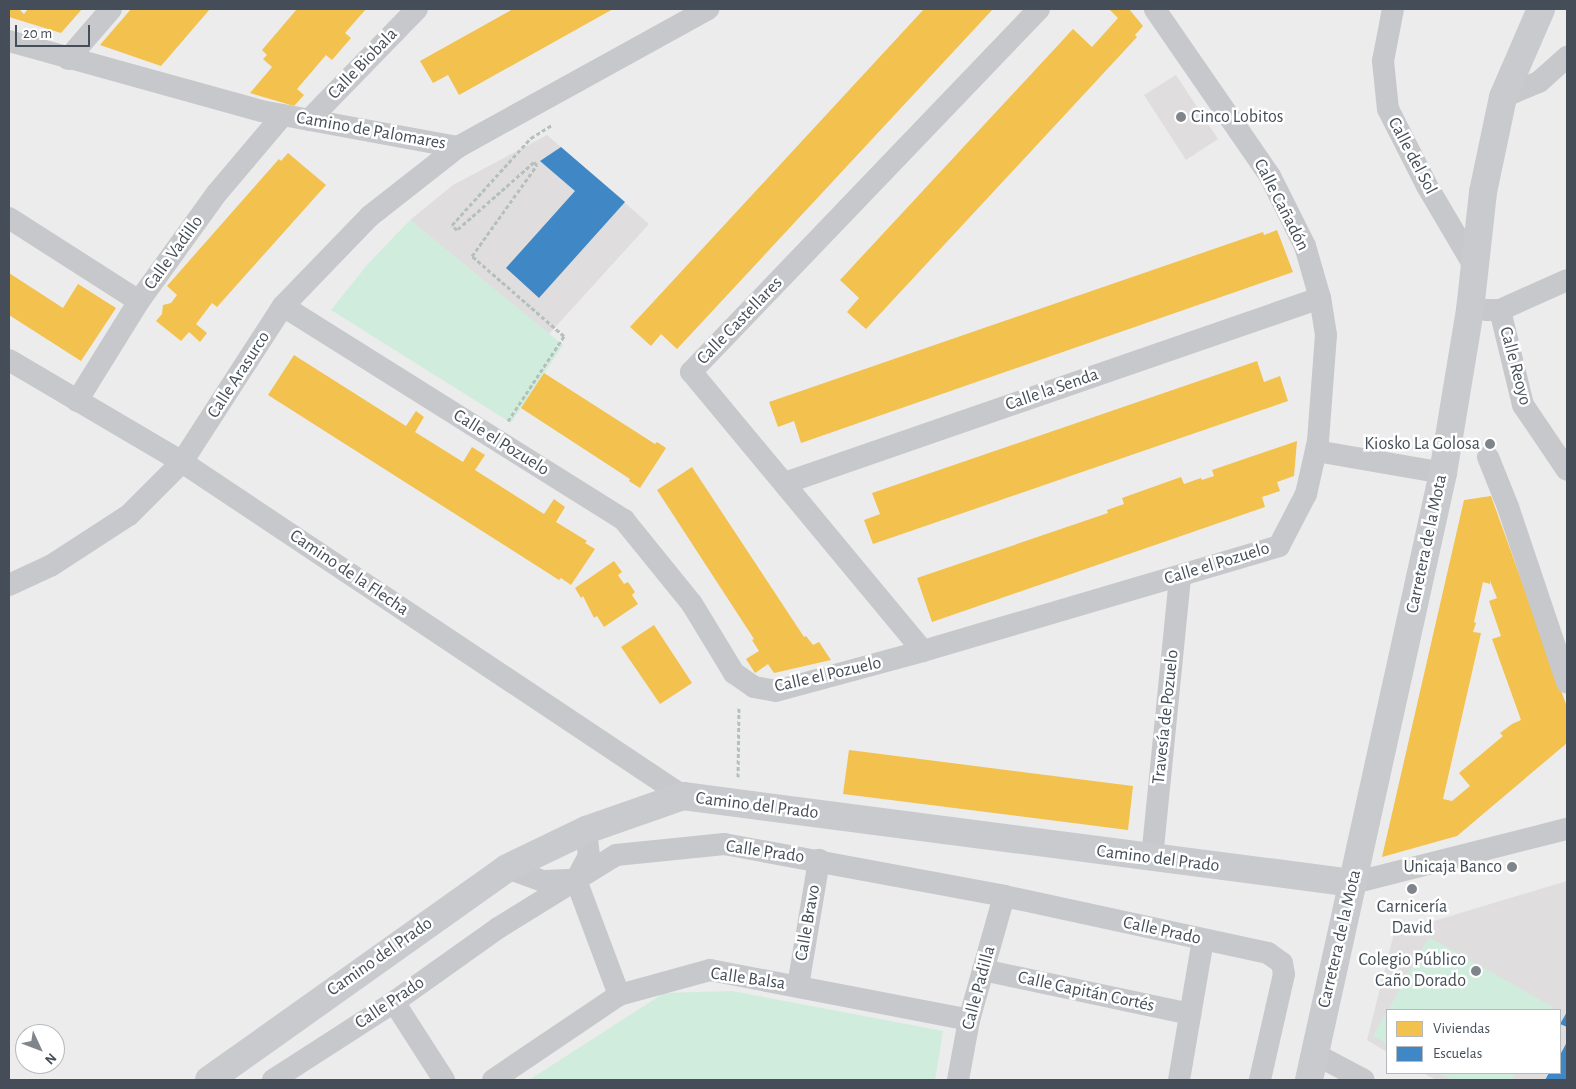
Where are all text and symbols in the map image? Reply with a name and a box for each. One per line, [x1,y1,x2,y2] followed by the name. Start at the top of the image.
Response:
[18,15,92,47] scale bar
[324,24,402,104] street label: Calle Biobala
[23,26,52,41] text: 20 m
[1191,106,1283,128] place label: Cinco Lobitos
[295,107,447,155] street label: Camino de Palomares
[1175,111,1187,123] marker: Cinco Lobitos
[1383,114,1441,198] street label: Calle del Sol
[1249,155,1313,255] street label: Calle Cañadón
[140,212,208,294] street label: Calle Vadillo
[693,273,787,369] street label: Calle Castellares
[1494,324,1536,408] street label: Calle Reoyo
[203,328,275,422] street label: Calle Arasurco
[1003,364,1101,416] street label: Calle la Senda
[449,405,553,481] street label: Calle el Pozuelo
[1364,433,1480,455] place label: Kiosko La Golosa
[1484,438,1496,450] marker: Kiosko La Golosa
[1402,473,1452,615] street label: Carretera de la Mota
[285,525,413,621] street label: Camino de la Flecha
[1162,538,1272,590] street label: Calle el Pozuelo
[1148,649,1184,785] street label: Travesía de Pozuelo
[773,652,883,698] street label: Calle el Pozuelo
[694,788,820,824] street label: Camino del Prado
[724,836,806,868] street label: Calle Prado
[1095,841,1221,877] street label: Camino del Prado
[1403,856,1502,878] place label: Unicaja Banco
[1506,861,1518,873] marker: Unicaja Banco
[1314,868,1366,1010] street label: Carretera de la Mota
[791,883,825,963] street label: Calle Bravo
[1406,883,1418,895] marker: Carnicería David
[1377,897,1447,940] place label: Carnicería David
[1121,912,1203,950] street label: Calle Prado
[323,913,437,1001] street label: Camino del Prado
[957,944,1001,1032] street label: Calle Padilla
[1359,950,1466,992] place label: Colegio Público Caño Dorado
[709,963,787,995] street label: Calle Balsa
[1470,965,1482,977] marker: Colegio Público Caño Dorado
[1016,967,1156,1017] street label: Calle Capitán Cortés
[351,972,429,1034] street label: Calle Prado
[1386,1009,1561,1074] legend
[1433,1021,1490,1036] text: Viviendas
[15,1024,65,1074] north arrow
[1433,1046,1482,1061] text: Escuelas
[42,1050,59,1067] text: N

